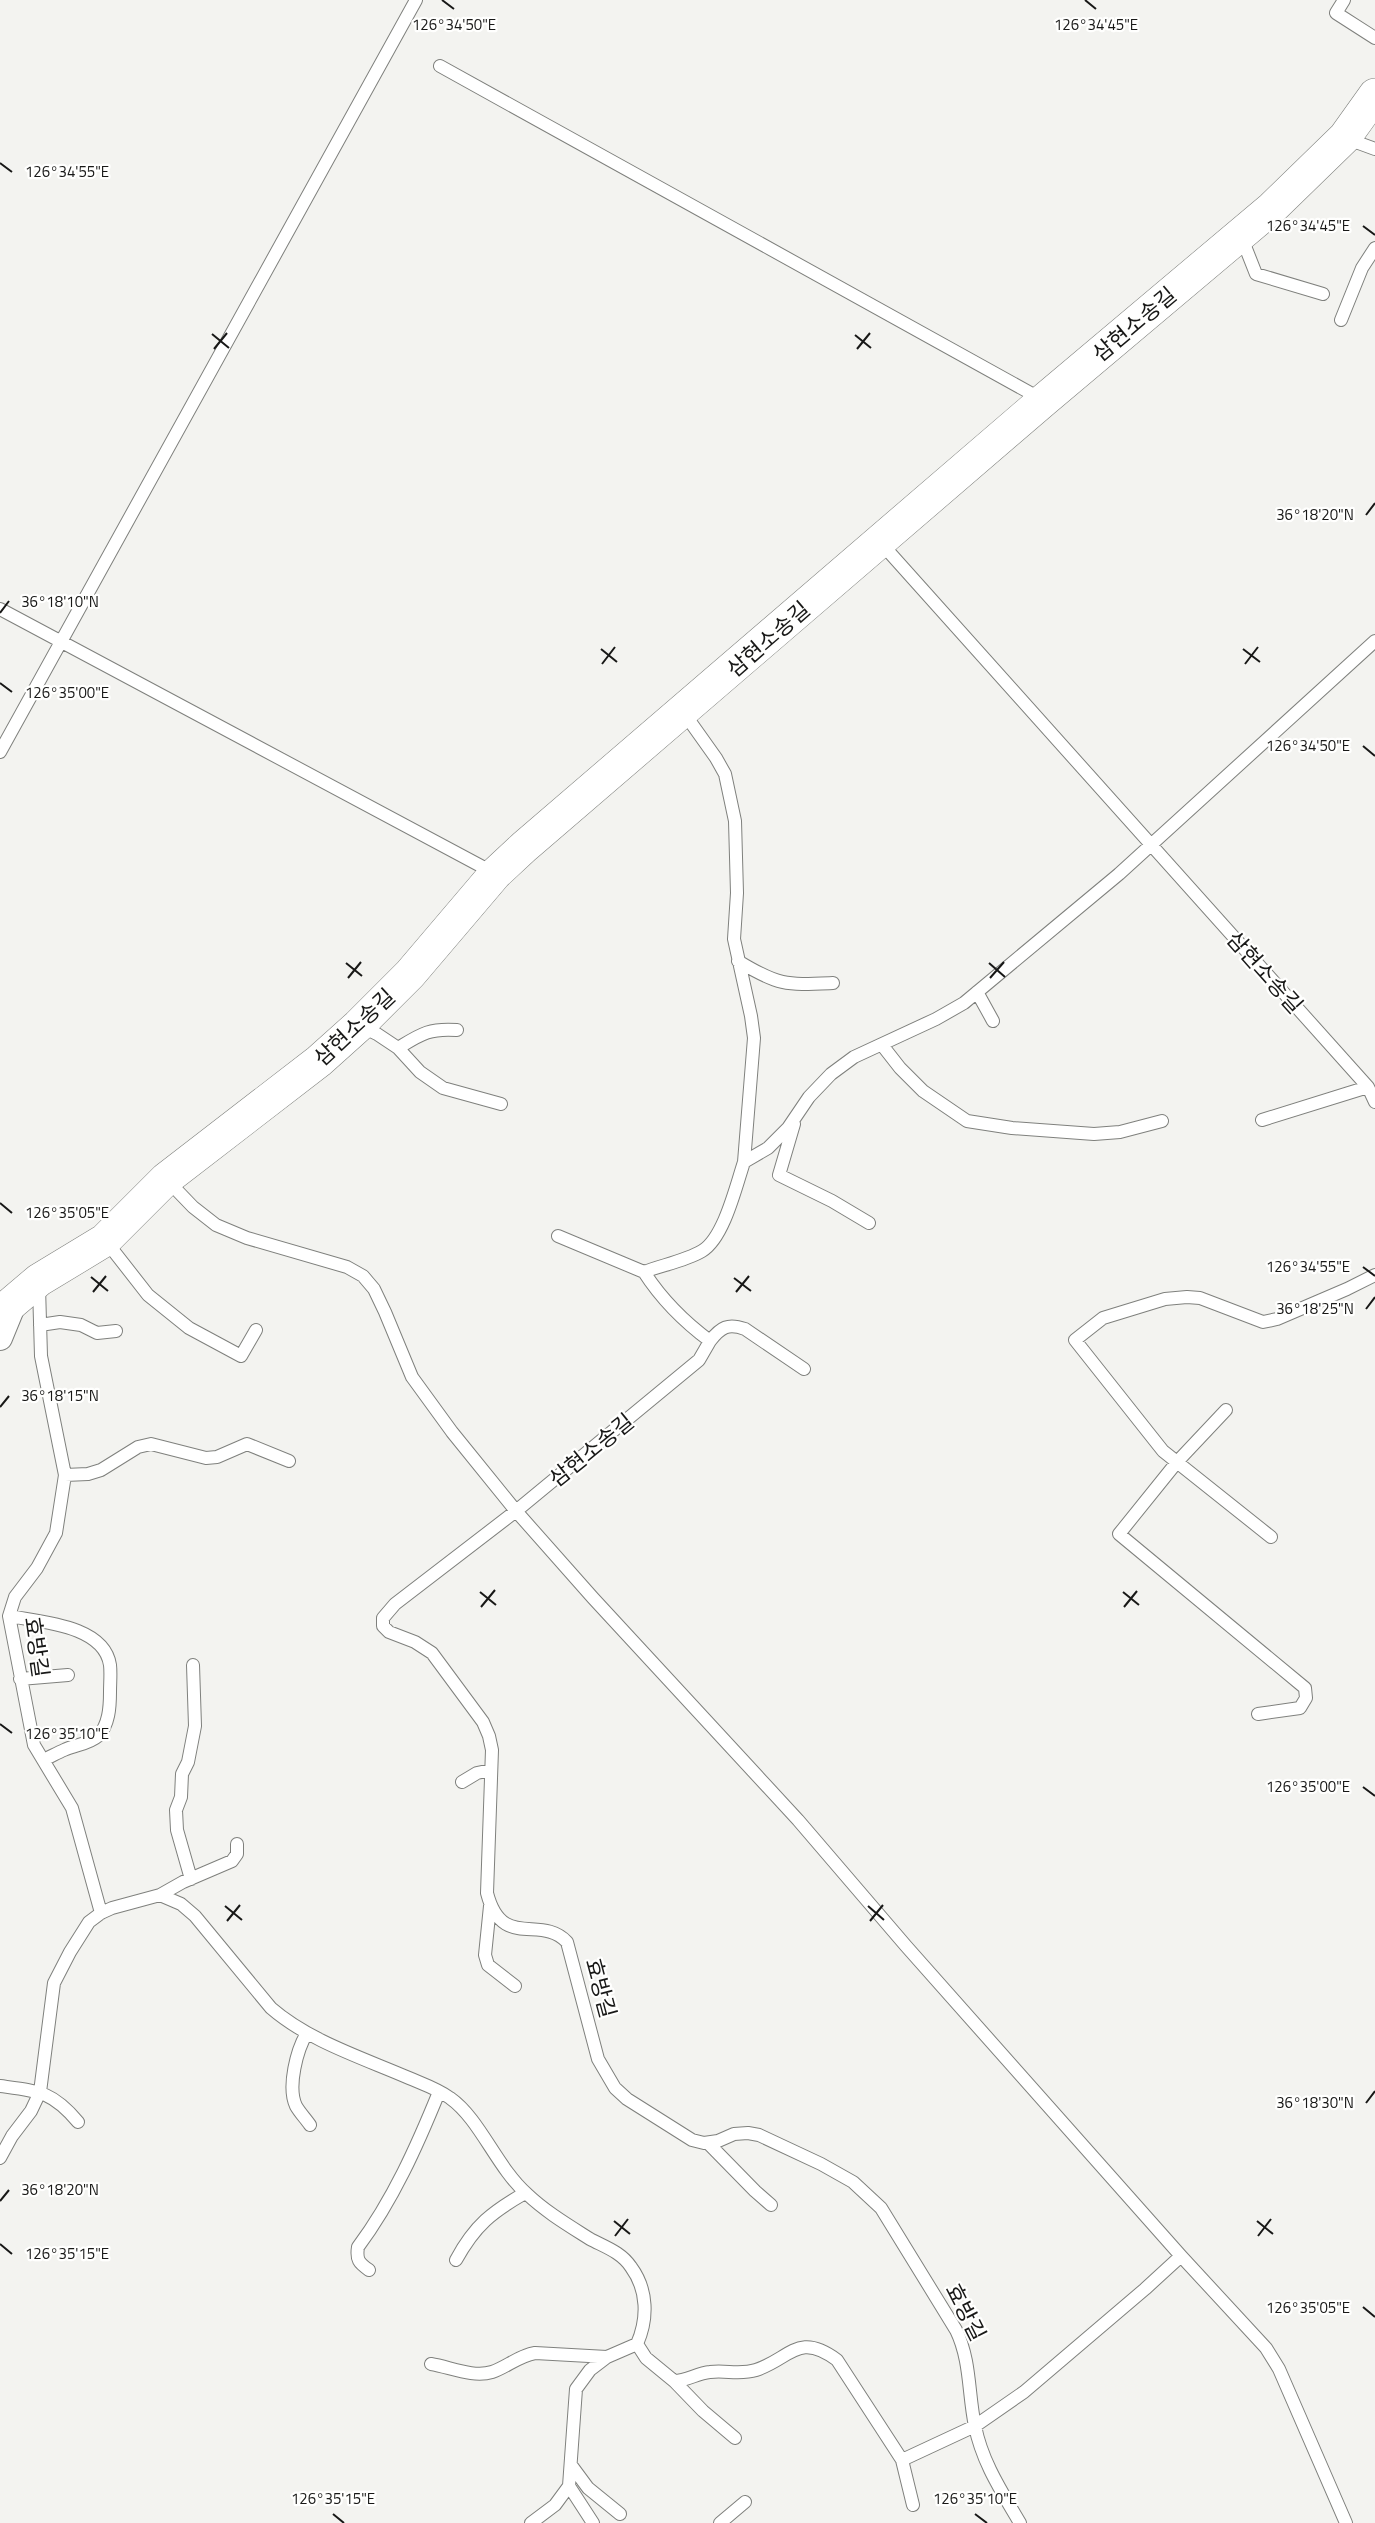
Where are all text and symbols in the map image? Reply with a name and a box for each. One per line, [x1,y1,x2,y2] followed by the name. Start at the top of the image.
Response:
[412,13,496,36] text: 126°34'50"E
[1054,13,1138,36] text: 126°34'45"E
[25,160,109,183] text: 126°34'55"E
[1266,214,1350,237] text: 126°34'45"E
[1084,278,1184,370] street label: 삼현소송길
[1276,503,1354,526] text: 36°18'20"N
[21,590,99,613] text: 36°18'10"N
[719,593,817,685] street label: 삼현소송길
[25,681,109,704] text: 126°35'00"E
[1266,734,1350,757] text: 126°34'50"E
[1219,923,1311,1021] street label: 삼현소송길
[305,980,403,1074] street label: 삼현소송길
[25,1201,109,1224] text: 126°35'05"E
[1266,1255,1350,1278] text: 126°34'55"E
[1276,1297,1354,1320] text: 36°18'25"N
[21,1384,99,1407] text: 36°18'15"N
[541,1405,641,1495] street label: 삼현소송길
[16,1615,58,1679] street label: 효방길
[25,1722,109,1745] text: 126°35'10"E
[1266,1775,1350,1798] text: 126°35'00"E
[577,1954,625,2022] street label: 효방길
[1276,2091,1354,2114] text: 36°18'30"N
[21,2178,99,2201] text: 36°18'20"N
[25,2242,109,2265] text: 126°35'15"E
[937,2277,995,2347] street label: 효방길
[1266,2296,1350,2319] text: 126°35'05"E
[291,2487,375,2510] text: 126°35'15"E
[933,2487,1017,2510] text: 126°35'10"E

